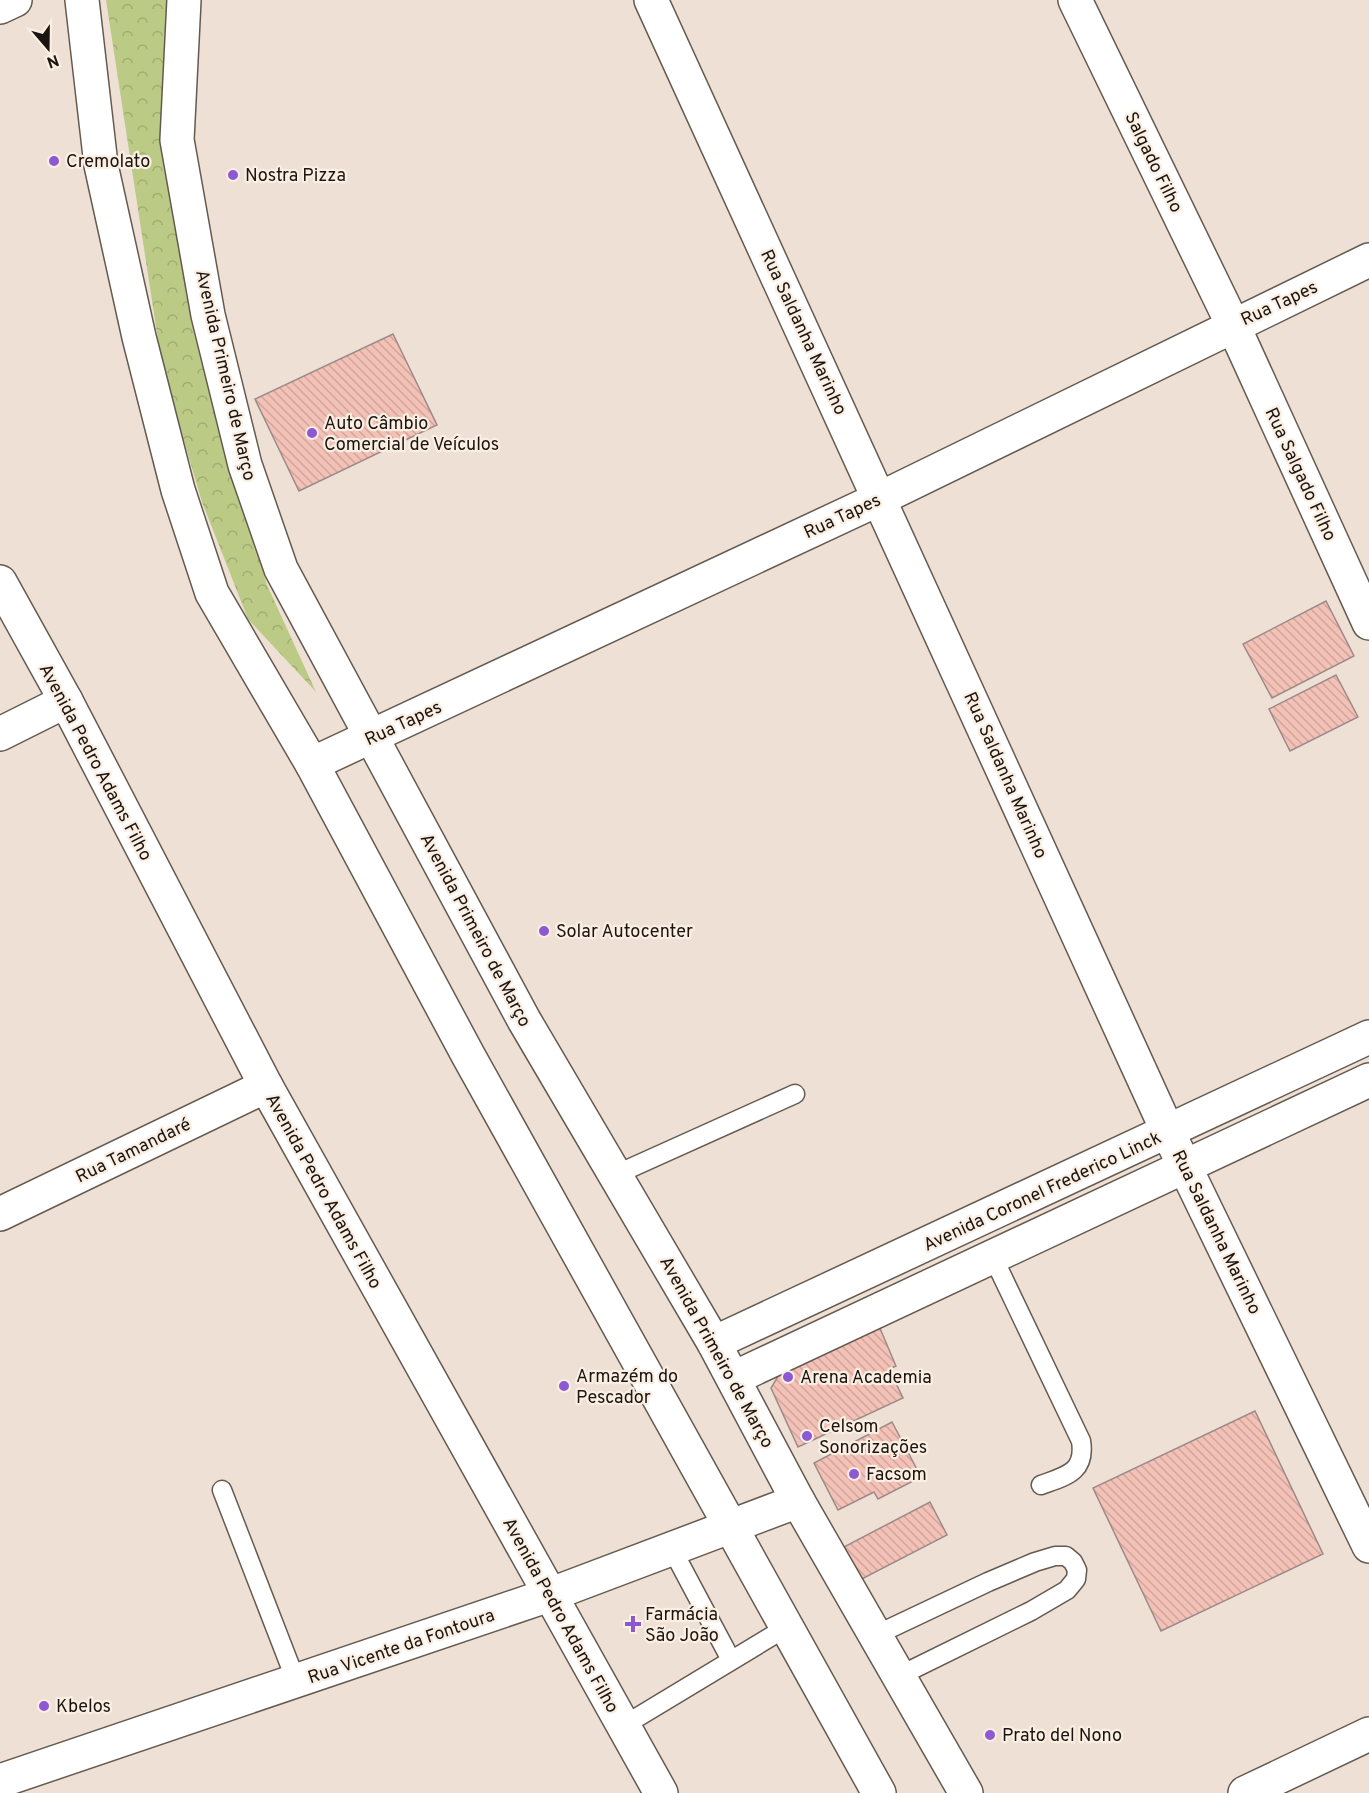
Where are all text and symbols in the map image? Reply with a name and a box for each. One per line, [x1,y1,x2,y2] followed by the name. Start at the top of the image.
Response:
[18,18,78,78] north arrow
[44,49,61,72] text: N
[1118,109,1187,217] street label: Salgado Filho
[66,151,150,174] place label: Cremolato
[47,154,61,168] marker: Cremolato
[245,165,346,188] place label: Nostra Pizza
[226,168,240,182] marker: Nostra Pizza
[754,246,851,419] street label: Rua Saldanha Marinho
[189,268,260,483] street label: Avenida Primeiro de Março
[1237,277,1322,332] street label: Rua Tapes
[1259,404,1341,545] street label: Rua Salgado Filho
[324,413,499,457] place label: Auto Câmbio Comercial de Veículos
[305,426,319,440] marker: Auto Câmbio Comercial de Veículos
[800,490,885,545] street label: Rua Tapes
[33,660,156,865] street label: Avenida Pedro Adams Filho
[957,689,1052,863] street label: Rua Saldanha Marinho
[361,697,446,752] street label: Rua Tapes
[414,830,535,1031] street label: Avenida Primeiro de Março
[556,921,693,944] place label: Solar Autocenter
[537,924,551,938] marker: Solar Autocenter
[259,1090,386,1294] street label: Avenida Pedro Adams Filho
[72,1114,195,1189] street label: Rua Tamandaré
[920,1127,1165,1258] street label: Avenida Coronel Frederico Linck
[1166,1147,1265,1319] street label: Rua Saldanha Marinho
[653,1253,778,1453] street label: Avenida Primeiro de Março
[576,1366,678,1410] place label: Armazém do Pescador
[800,1367,932,1390] place label: Arena Academia
[781,1370,795,1384] marker: Arena Academia
[557,1379,571,1393] marker: Armazém do Pescador
[819,1416,927,1460] place label: Celsom Sonorizações
[800,1429,814,1443] marker: Celsom Sonorizações
[866,1464,927,1487] place label: Facsom
[847,1467,861,1481] marker: Facsom
[496,1514,623,1718] street label: Avenida Pedro Adams Filho
[645,1604,719,1648] place label: Farmácia São João
[305,1605,498,1690] street label: Rua Vicente da Fontoura
[626,1617,640,1631] marker: Farmácia São João
[56,1696,111,1719] place label: Kbelos
[37,1699,51,1713] marker: Kbelos
[1002,1725,1122,1748] place label: Prato del Nono
[983,1728,997,1742] marker: Prato del Nono

